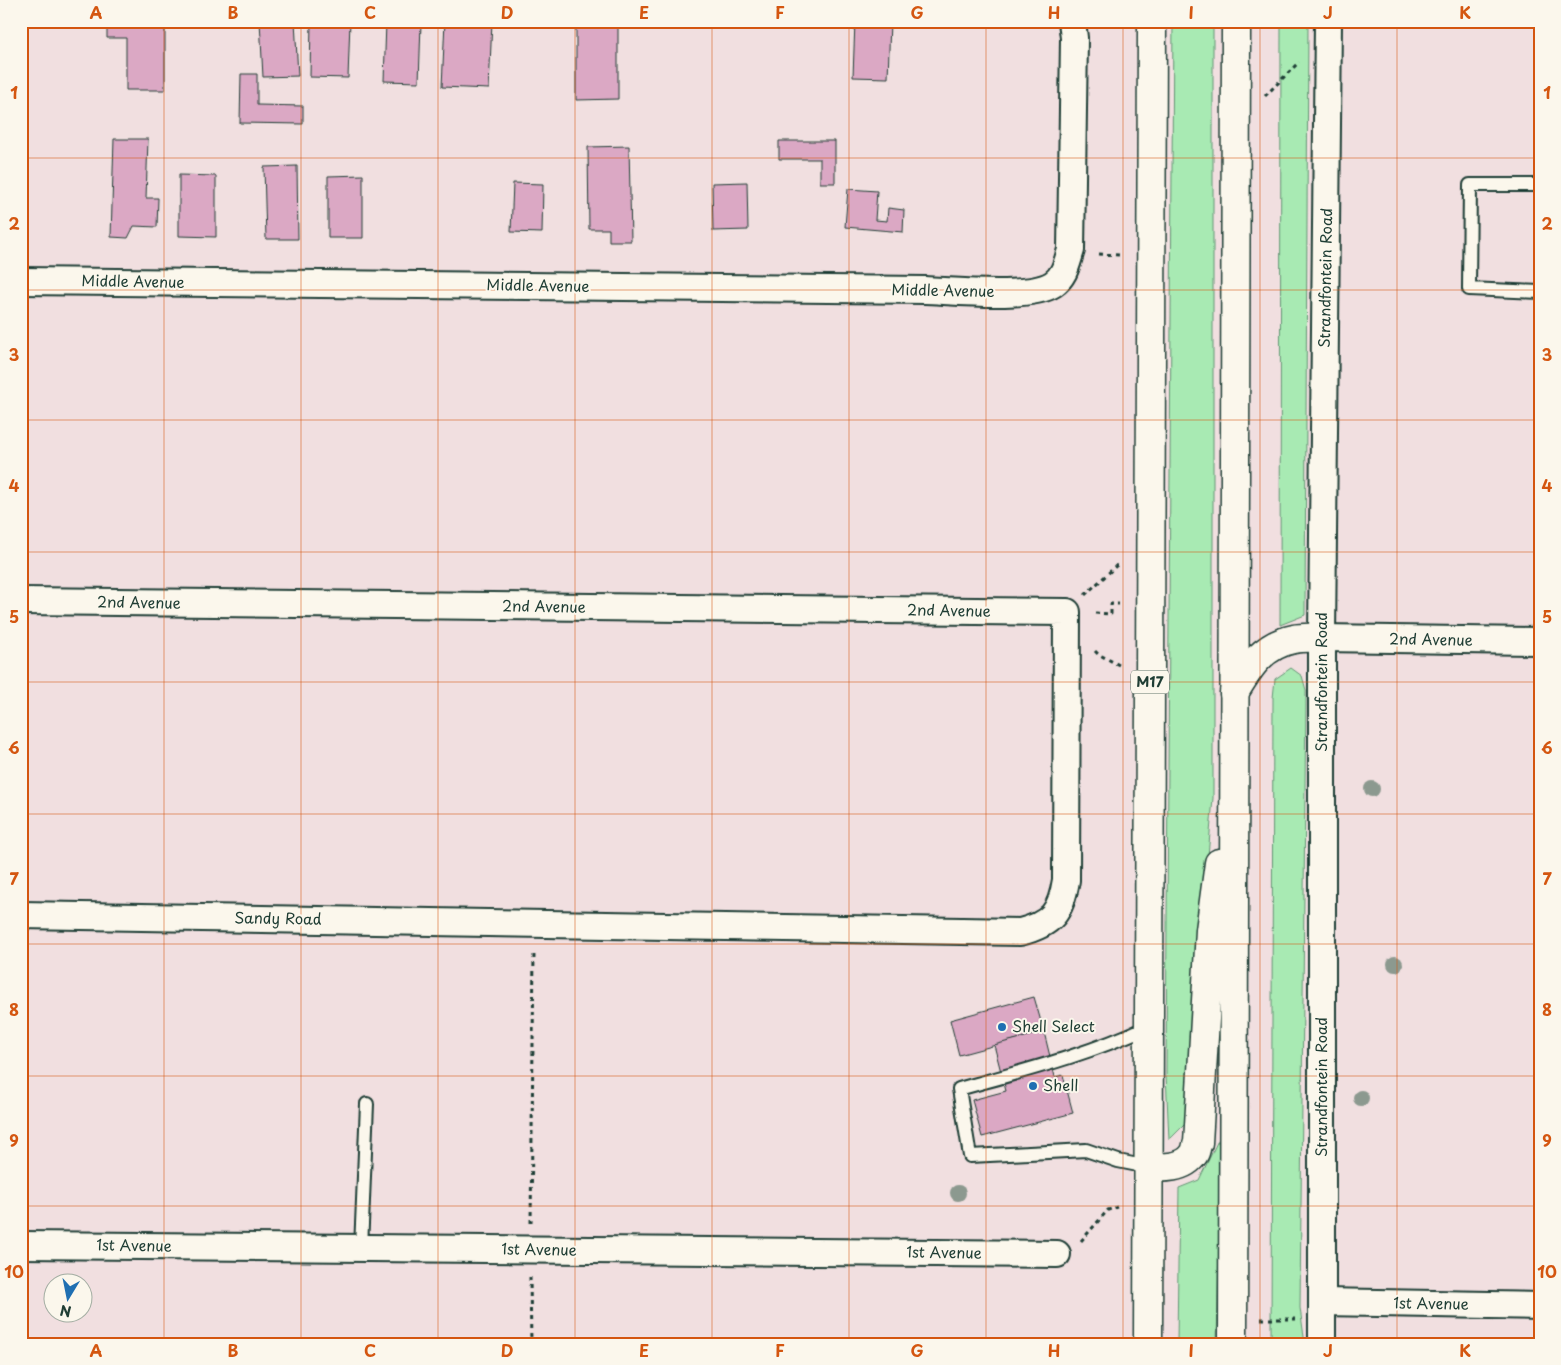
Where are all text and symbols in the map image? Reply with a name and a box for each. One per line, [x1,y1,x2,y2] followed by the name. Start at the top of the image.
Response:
[90,0,103,24] text: A
[228,0,239,24] text: B
[364,0,376,24] text: C
[501,0,513,24] text: D
[639,0,649,24] text: E
[775,0,785,24] text: F
[910,0,924,24] text: G
[1048,0,1060,24] text: H
[1188,0,1194,24] text: I
[1323,0,1333,24] text: J
[1459,0,1471,24] text: K
[10,80,18,104] text: 1
[1543,80,1551,104] text: 1
[1312,208,1337,348] street label: Strandfontein Road
[8,211,20,235] text: 2
[1541,211,1553,235] text: 2
[81,268,185,293] street label: Middle Avenue
[486,272,590,297] street label: Middle Avenue
[891,277,995,302] street label: Middle Avenue
[9,342,19,366] text: 3
[1542,342,1552,366] text: 3
[9,473,20,497] text: 4
[1542,473,1553,497] text: 4
[97,589,181,614] street label: 2nd Avenue
[502,593,586,618] street label: 2nd Avenue
[907,597,991,622] street label: 2nd Avenue
[9,604,19,628] text: 5
[1542,604,1552,628] text: 5
[1309,612,1332,752] street label: Strandfontein Road
[1389,626,1473,651] street label: 2nd Avenue
[1131,670,1169,694] road number: M17
[8,735,20,759] text: 6
[1541,735,1553,759] text: 6
[9,866,19,890] text: 7
[1542,866,1552,890] text: 7
[234,905,322,930] street label: Sandy Road
[9,997,19,1021] text: 8
[1542,997,1552,1021] text: 8
[1012,1014,1095,1037] place label: Shell Select
[1309,1017,1332,1157] street label: Strandfontein Road
[996,1021,1008,1033] marker: Shell Select
[1043,1073,1078,1096] place label: Shell
[1027,1080,1039,1092] marker: Shell
[9,1128,19,1152] text: 9
[1542,1128,1552,1152] text: 9
[96,1232,172,1257] street label: 1st Avenue
[501,1236,577,1261] street label: 1st Avenue
[906,1239,982,1264] street label: 1st Avenue
[4,1259,24,1283] text: 10
[1537,1259,1557,1283] text: 10
[42,1272,92,1322] north arrow
[1393,1290,1469,1315] street label: 1st Avenue
[58,1300,73,1323] text: N
[90,1338,103,1362] text: A
[228,1338,239,1362] text: B
[364,1338,376,1362] text: C
[501,1338,513,1362] text: D
[639,1338,649,1362] text: E
[775,1338,785,1362] text: F
[910,1338,924,1362] text: G
[1048,1338,1060,1362] text: H
[1188,1338,1194,1362] text: I
[1323,1338,1333,1362] text: J
[1459,1338,1471,1362] text: K

